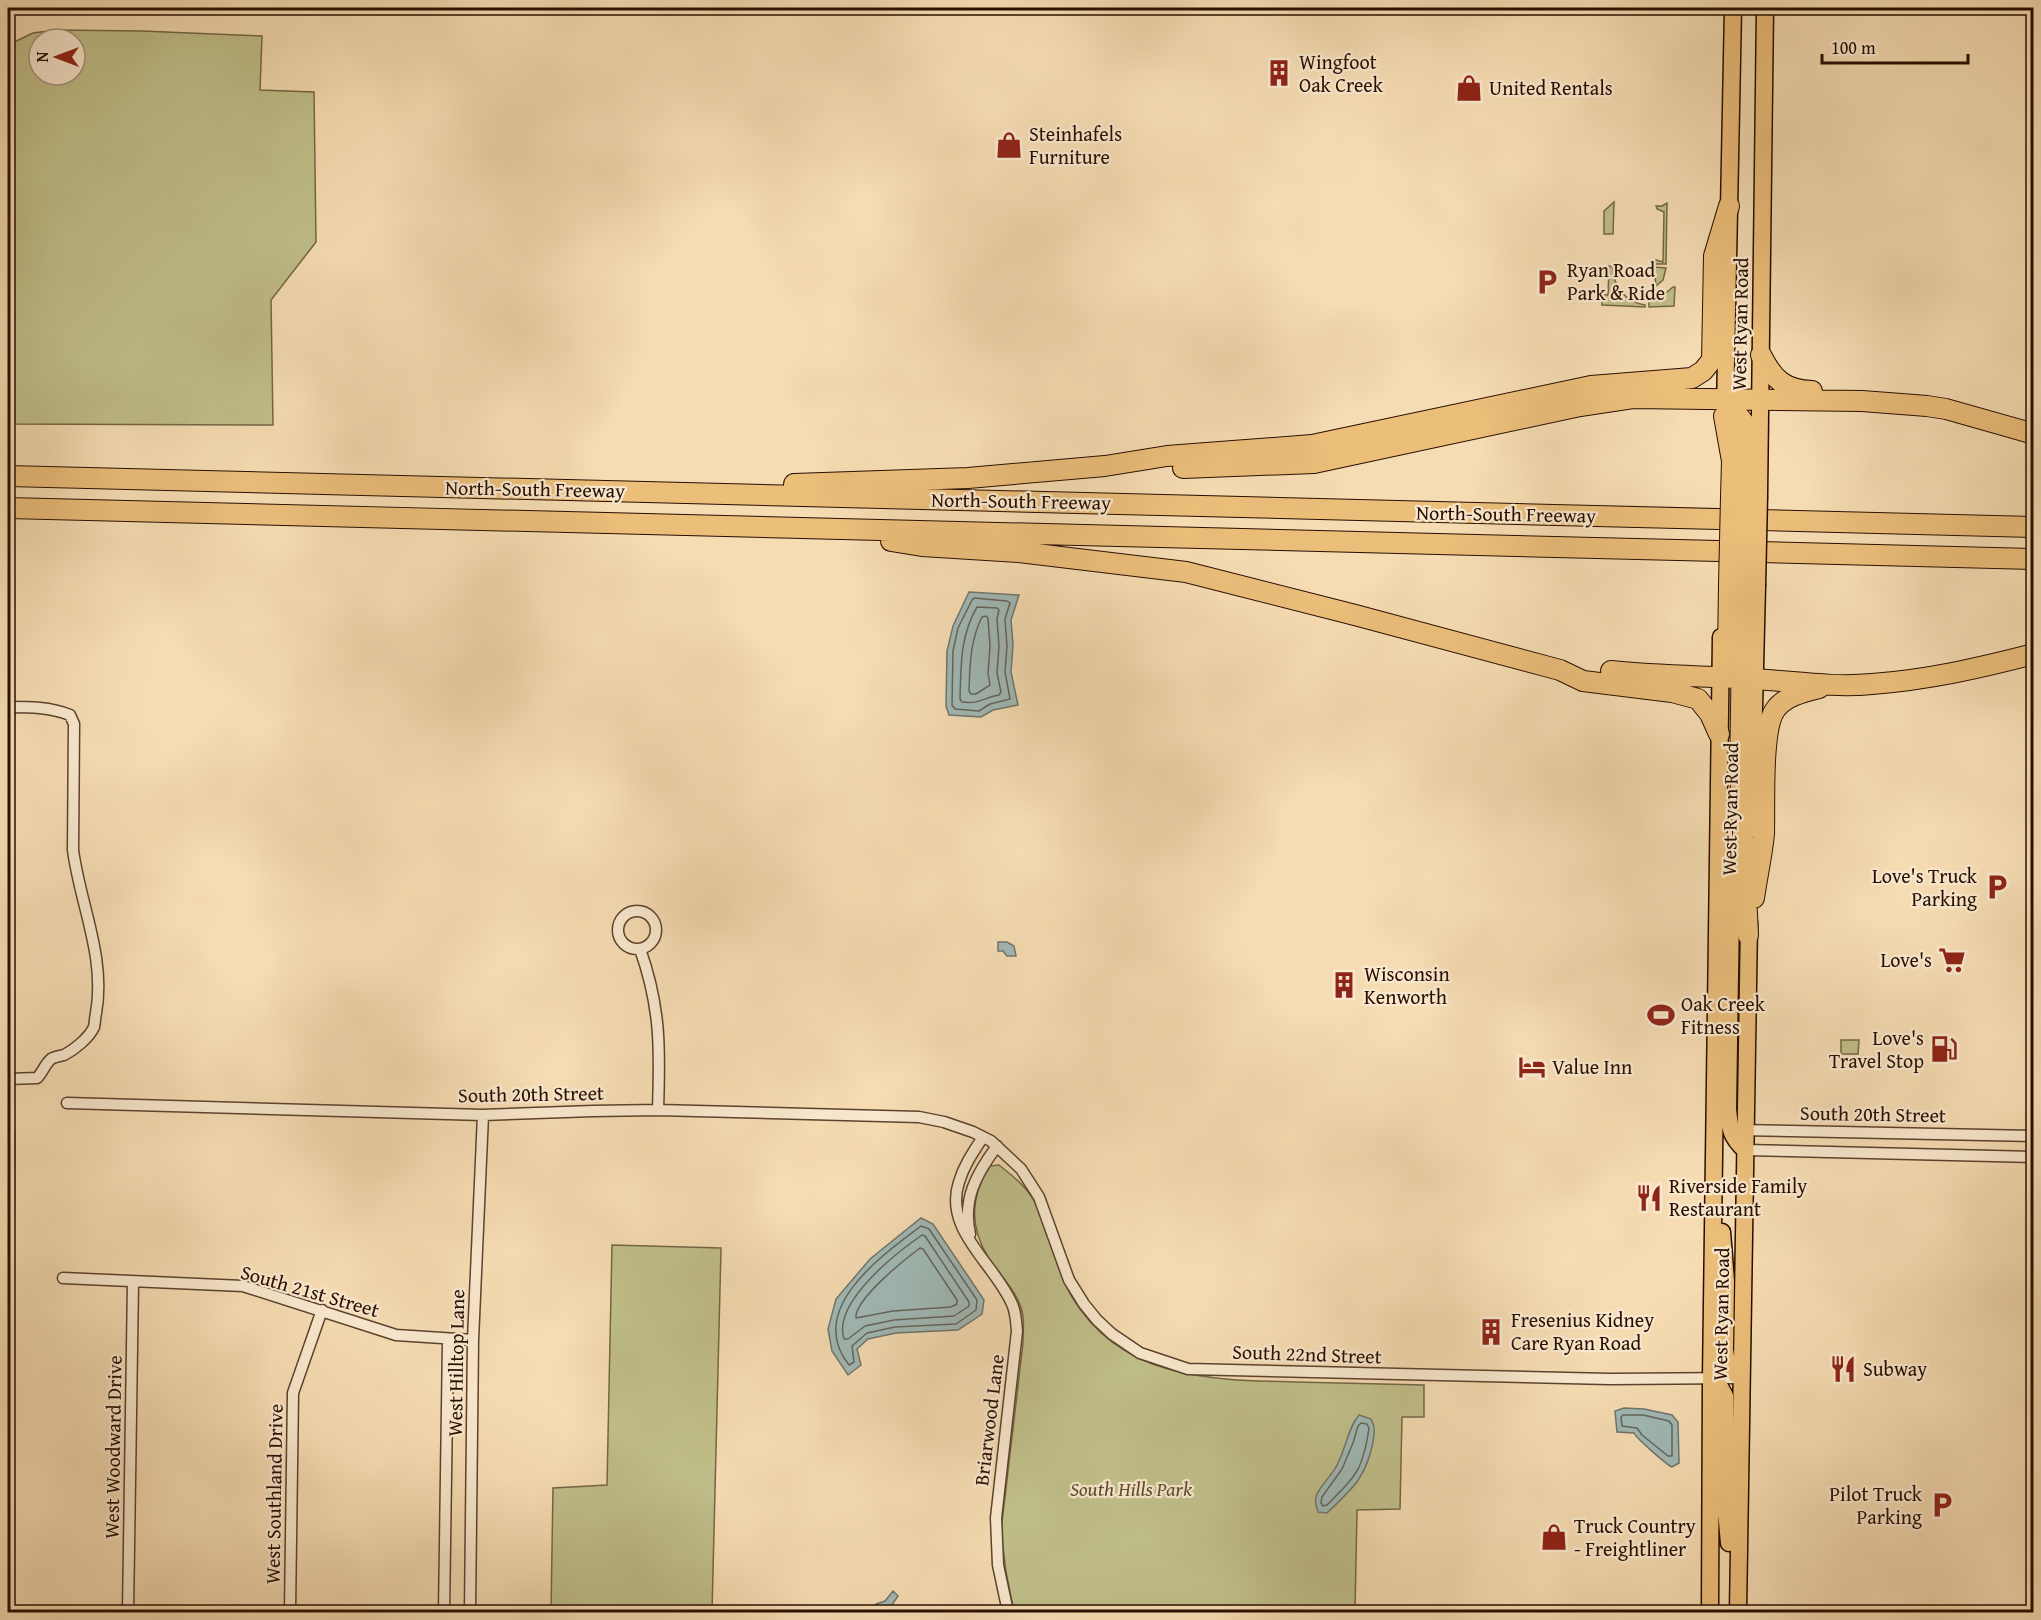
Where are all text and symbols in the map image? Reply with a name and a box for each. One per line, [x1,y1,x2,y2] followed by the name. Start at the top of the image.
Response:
[27,27,87,87] north arrow
[1822,27,1968,65] scale bar
[1831,34,1876,61] text: 100 m
[1299,47,1384,99] place label: Wingfoot Oak Creek
[30,51,54,62] text: N
[1264,58,1294,88] building icon: Wingfoot Oak Creek
[1454,73,1484,103] shop icon: United Rentals
[1489,73,1613,102] place label: United Rentals
[1029,119,1122,171] place label: Steinhafels Furniture
[994,130,1024,160] shop icon: Steinhafels Furniture
[1567,255,1665,307] place label: Ryan Road Park & Ride
[1724,257,1755,391] street label: West Ryan Road
[1532,267,1562,297] parking icon: Ryan Road Park & Ride
[445,472,625,505] street label: North-South Freeway
[931,484,1111,517] street label: North-South Freeway
[1416,497,1596,530] street label: North-South Freeway
[1714,742,1745,876] street label: West Ryan Road
[1872,861,1978,913] place label: Love's Truck Parking
[1982,872,2012,902] parking icon: Love's Truck Parking
[1880,945,1932,974] place label: Love's
[1937,945,1967,975] supermarket icon: Love's
[1364,959,1450,1011] place label: Wisconsin Kenworth
[1329,970,1359,1000] building icon: Wisconsin Kenworth
[1681,989,1766,1041] place label: Oak Creek Fitness
[1646,1000,1676,1030] sports icon: Oak Creek Fitness
[1829,1023,1924,1075] place label: Love's Travel Stop
[1929,1034,1959,1064] fuel station icon: Love's Travel Stop
[1517,1052,1547,1082] hotel icon: Value Inn
[1552,1052,1632,1081] place label: Value Inn
[458,1078,604,1109] street label: South 20th Street
[1800,1098,1946,1129] street label: South 20th Street
[1669,1171,1807,1223] place label: Riverside Family Restaurant
[1634,1183,1664,1213] restaurant icon: Riverside Family Restaurant
[1705,1247,1736,1381] street label: West Ryan Road
[238,1257,383,1324] street label: South 21st Street
[440,1289,471,1437] street label: West Hilltop Lane
[1511,1305,1654,1357] place label: Fresenius Kidney Care Ryan Road
[1476,1317,1506,1347] building icon: Fresenius Kidney Care Ryan Road
[1232,1336,1382,1371] street label: South 22nd Street
[966,1353,1011,1487] street label: Briarwood Lane
[1828,1354,1858,1384] restaurant icon: Subway
[1863,1354,1927,1383] place label: Subway
[96,1355,129,1539] street label: West Woodward Drive
[257,1404,290,1584] street label: West Southland Drive
[1070,1474,1193,1503] park label: South Hills Park
[1829,1479,1923,1531] place label: Pilot Truck Parking
[1927,1490,1957,1520] parking icon: Pilot Truck Parking
[1574,1511,1696,1563] place label: Truck Country - Freightliner
[1539,1522,1569,1552] shop icon: Truck Country - Freightliner

